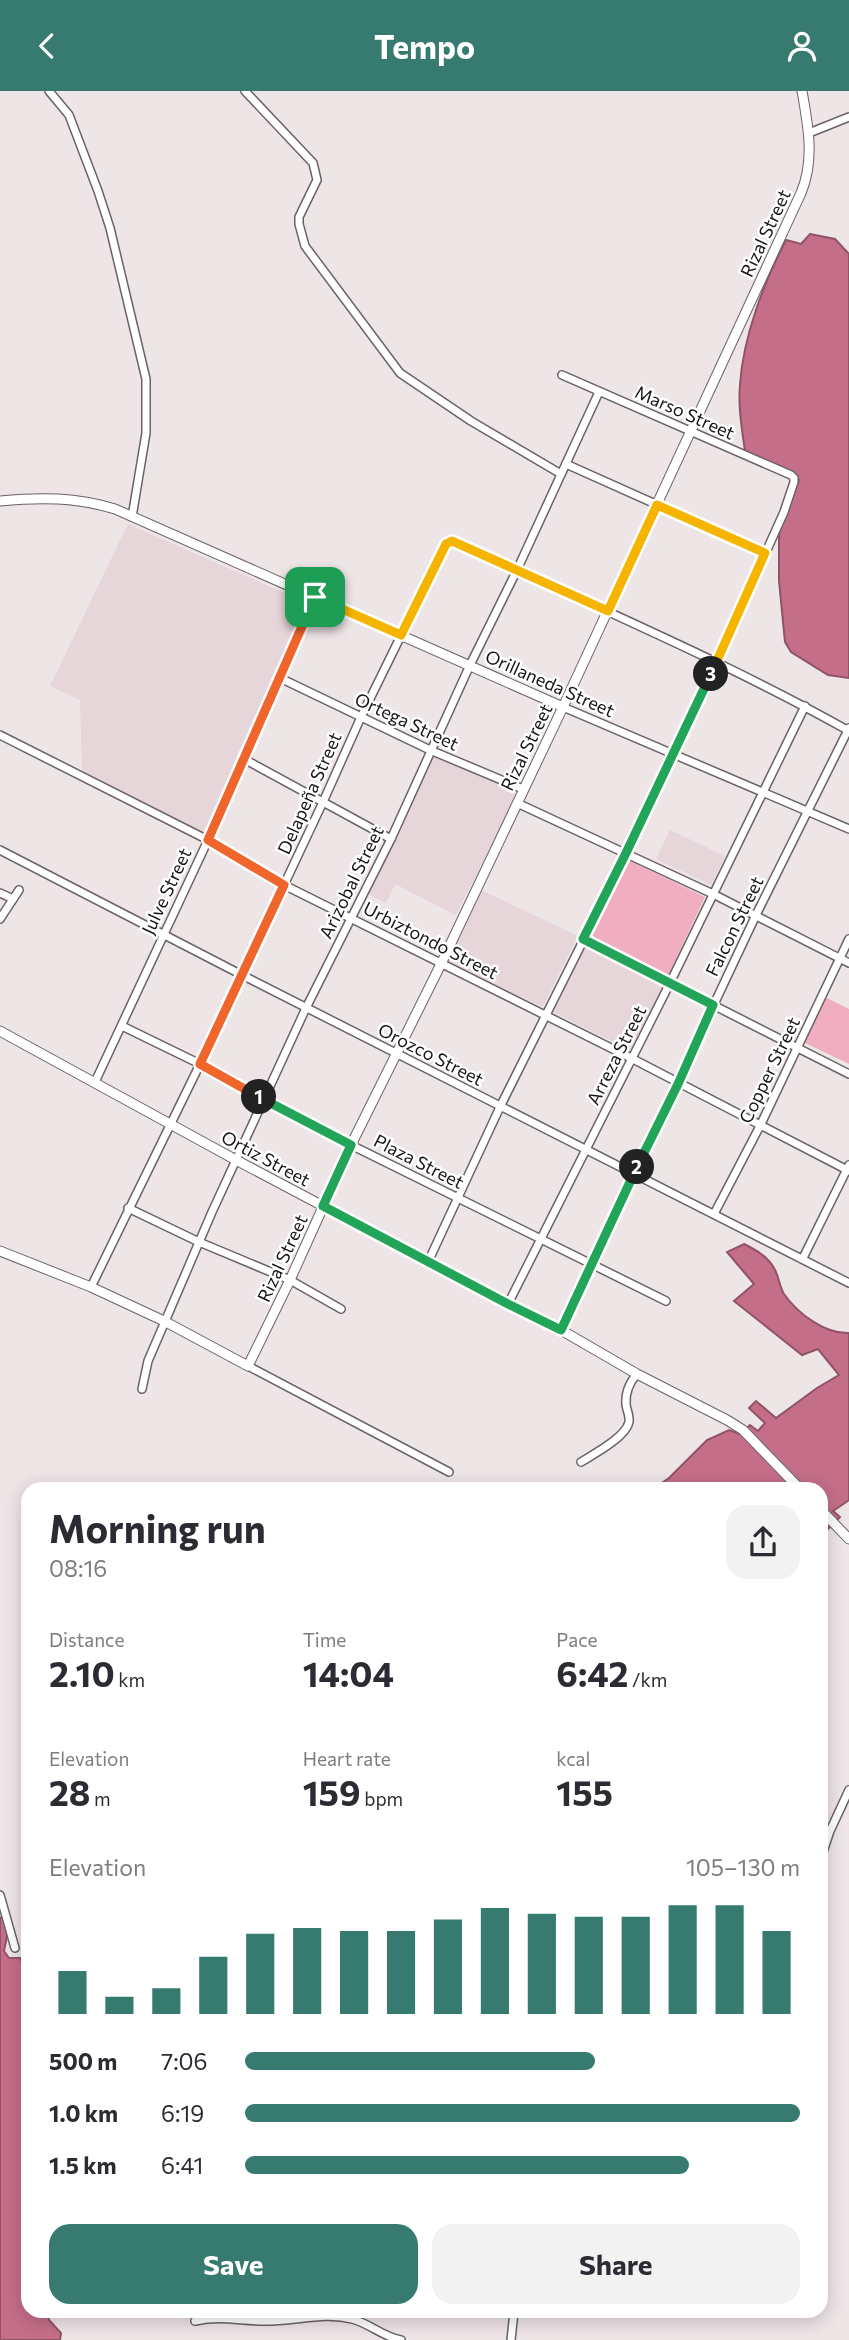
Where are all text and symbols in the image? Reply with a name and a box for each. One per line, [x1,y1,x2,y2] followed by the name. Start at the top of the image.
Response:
[374,26,475,66] text: Tempo
[28,27,66,65] icon: back
[783,27,821,65] icon: person
[735,186,795,280] street label: Rizal Street
[632,380,738,444] street label: Marso Street
[285,567,345,627] pin
[296,578,334,616] icon: arrive
[482,645,618,721] street label: Orillaneda Street
[694,657,728,691] pin: 3
[705,662,716,685] text: 3
[352,687,462,755] street label: Ortega Street
[496,700,556,794] street label: Rizal Street
[272,729,346,857] street label: Delapeña Street
[314,822,388,942] street label: Arizobal Street
[136,844,196,938] street label: Julve Street
[700,873,768,979] street label: Falcon Street
[360,897,502,983] street label: Urbiztondo Street
[582,1002,650,1108] street label: Arreza Street
[734,1013,804,1127] street label: Copper Street
[375,1018,487,1090] street label: Orozco Street
[242,1079,276,1115] pin: 1
[254,1085,263,1108] text: 1
[218,1125,314,1191] street label: Ortiz Street
[370,1129,468,1193] street label: Plaza Street
[620,1149,654,1185] pin: 2
[631,1155,642,1178] text: 2
[252,1211,312,1305] street label: Rizal Street
[49,1504,266,1551] text: Morning run
[726,1505,800,1579] button: share
[49,1554,107,1582] text: 08:16
[49,1628,125,1651] text: Distance
[303,1628,346,1651] text: Time
[556,1628,598,1651] text: Pace
[49,1651,115,1694] text: 2.10
[303,1651,394,1694] text: 14:04
[556,1651,628,1694] text: 6:42
[115,1668,145,1691] text: km
[628,1668,667,1691] text: /km
[49,1747,129,1770] text: Elevation
[303,1747,391,1770] text: Heart rate
[556,1747,590,1770] text: kcal
[49,1770,90,1813] text: 28
[303,1770,361,1813] text: 159
[556,1770,613,1813] text: 155
[90,1787,111,1810] text: m
[361,1787,403,1810] text: bpm
[49,1853,146,1881] text: Elevation
[686,1853,800,1881] text: 105–130 m
[49,2047,117,2075] text: 500 m
[161,2047,208,2075] text: 7:06
[49,2099,118,2127] text: 1.0 km
[161,2099,204,2127] text: 6:19
[49,2151,117,2179] text: 1.5 km
[161,2151,203,2179] text: 6:41
[49,2224,418,2304] button: Save
[432,2224,800,2304] button: Share

